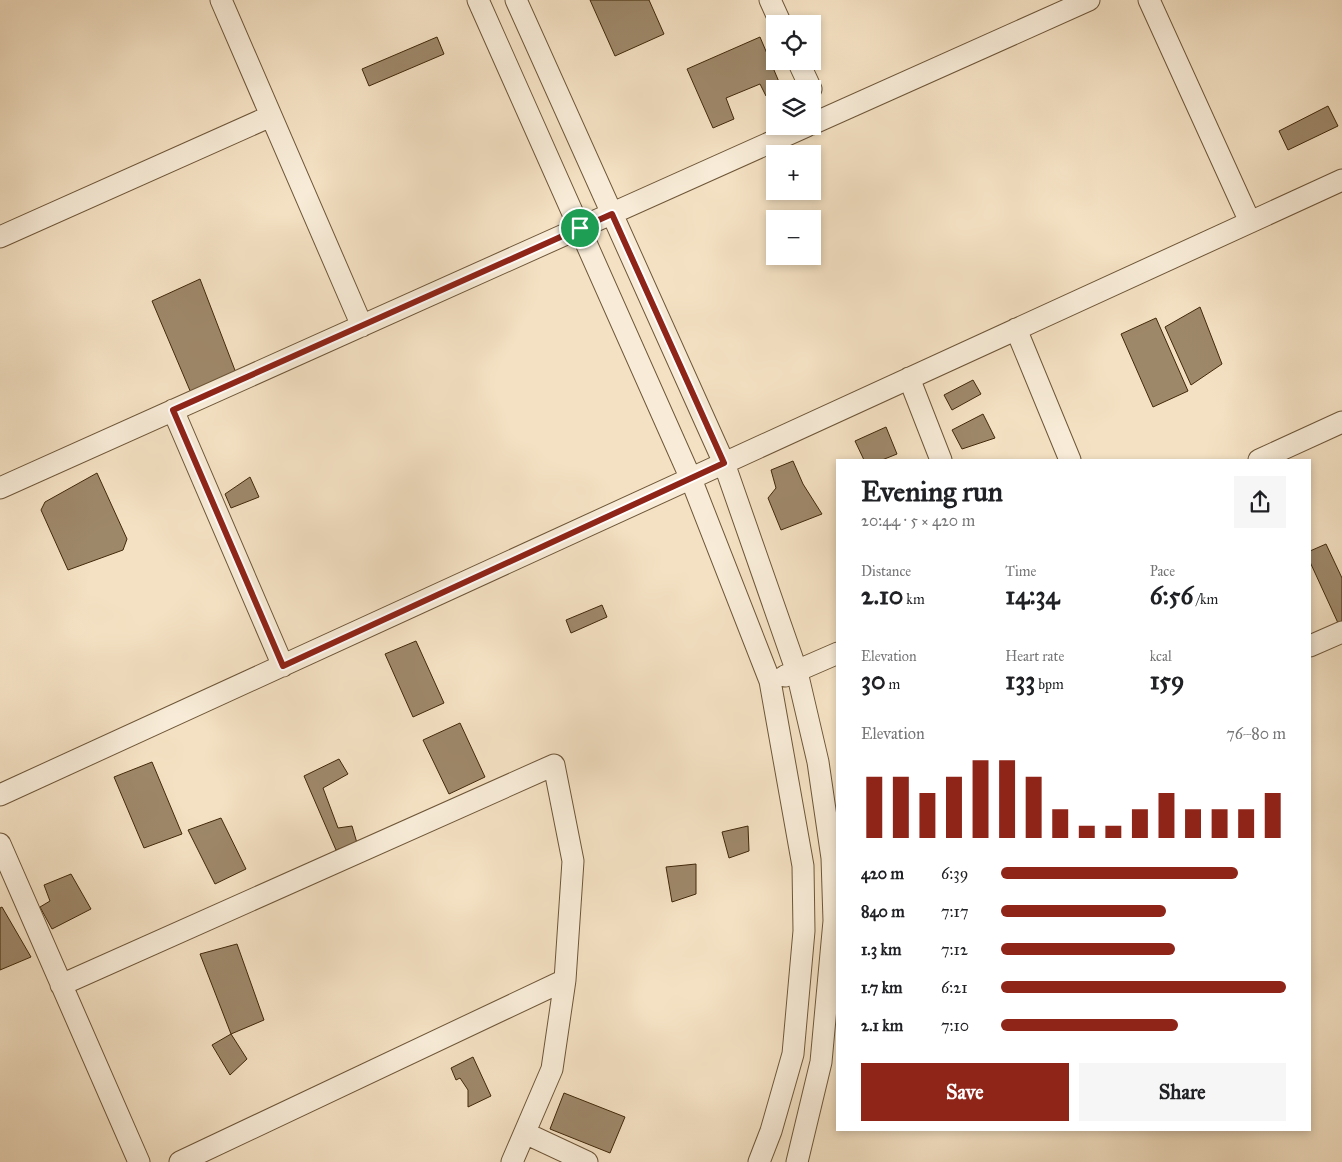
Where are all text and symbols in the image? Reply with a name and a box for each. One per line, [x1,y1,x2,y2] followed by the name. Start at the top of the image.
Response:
[766,15,821,265] map controls
[766,15,821,70] button: locate
[766,80,821,135] button: layers
[766,145,821,200] button: +
[559,207,601,249] pin
[766,210,821,265] button: −
[566,214,594,242] icon: arrive
[861,474,1003,509] text: Evening run
[1234,476,1286,528] button: share
[861,511,975,530] text: 20:44 · 5 × 420 m
[861,563,911,580] text: Distance
[1005,563,1036,580] text: Time
[1150,563,1175,580] text: Pace
[861,580,903,611] text: 2.10
[1005,580,1059,611] text: 14:34
[1150,580,1193,611] text: 6:56
[903,591,925,608] text: km
[1193,591,1218,608] text: /km
[861,648,917,665] text: Elevation
[1005,648,1064,665] text: Heart rate
[1150,648,1172,665] text: kcal
[861,665,886,696] text: 30
[1005,665,1035,696] text: 133
[1150,665,1184,696] text: 159
[886,676,900,693] text: m
[1035,676,1064,693] text: bpm
[861,724,925,743] text: Elevation
[1226,724,1286,743] text: 76–80 m
[861,864,904,883] text: 420 m
[941,864,968,883] text: 6:39
[861,902,905,921] text: 840 m
[941,902,968,921] text: 7:17
[861,940,901,959] text: 1.3 km
[941,940,968,959] text: 7:12
[861,978,903,997] text: 1.7 km
[941,978,967,997] text: 6:21
[861,1016,903,1035] text: 2.1 km
[941,1016,969,1035] text: 7:10
[861,1063,1069,1121] button: Save
[1079,1063,1286,1121] button: Share

